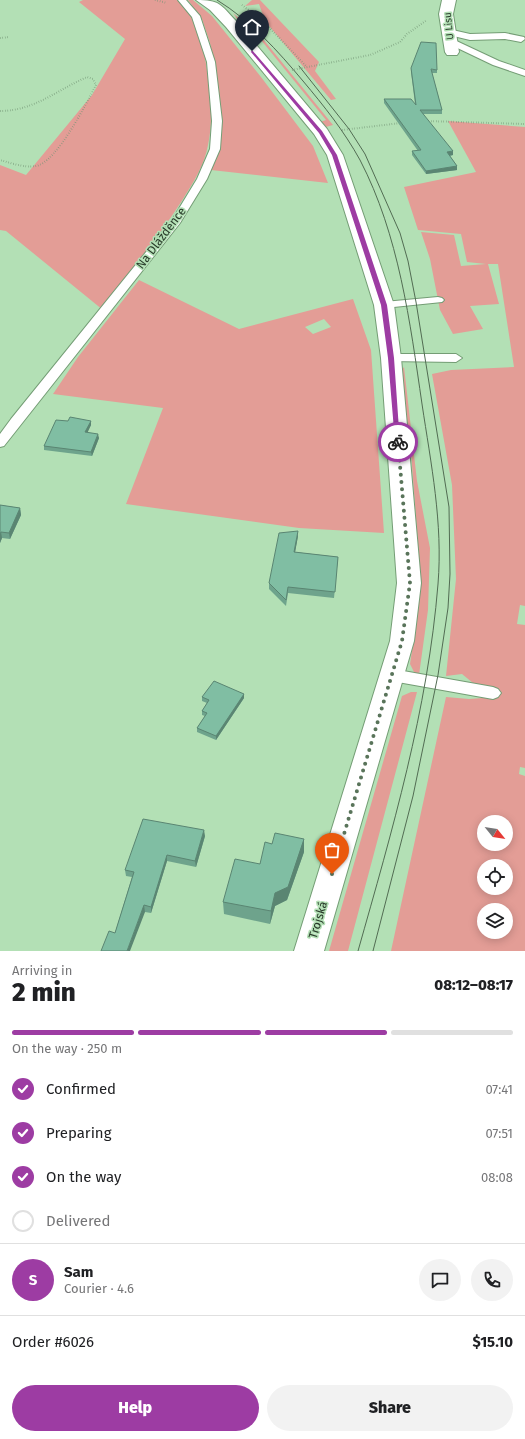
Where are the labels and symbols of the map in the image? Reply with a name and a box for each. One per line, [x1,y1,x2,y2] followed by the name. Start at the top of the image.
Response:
[235,10,269,51] pin
[442,12,456,40] street label: U Lisu
[133,204,189,272] street label: Na Dlážděnce
[378,422,418,462] courier
[477,815,513,851] north arrow
[315,833,349,874] pin
[306,899,330,941] street label: Trojská

